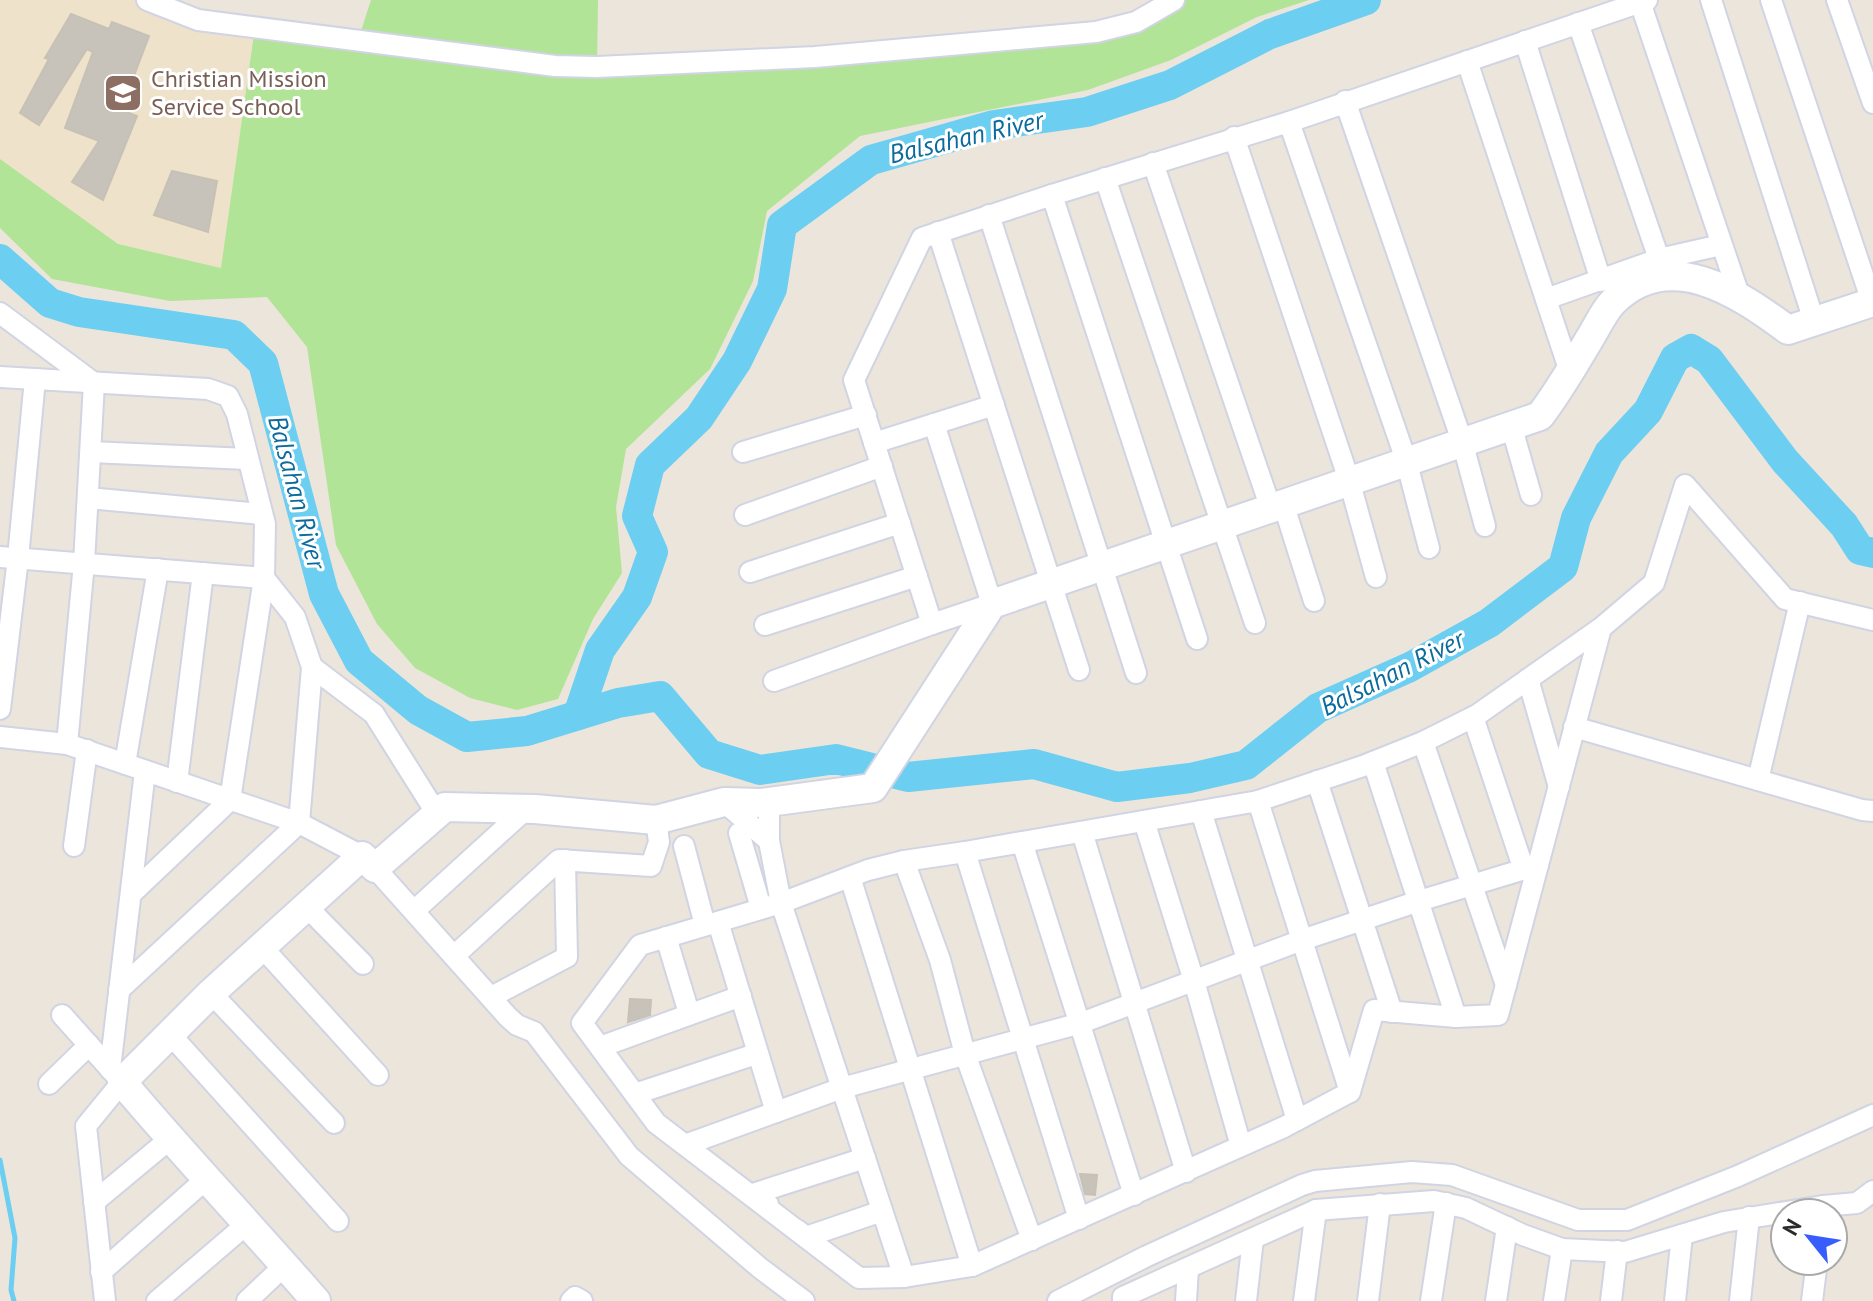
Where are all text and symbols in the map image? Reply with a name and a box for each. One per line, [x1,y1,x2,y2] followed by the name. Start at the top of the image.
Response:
[151,63,327,122] place label: Christian Mission Service School
[102,72,144,114] school or university icon: Christian Mission Service School
[886,102,1047,170] water label: Balsahan River
[261,412,334,573] water label: Balsahan River
[1314,622,1470,723] water label: Balsahan River
[1769,1197,1849,1277] north arrow
[1776,1214,1807,1240] text: N

